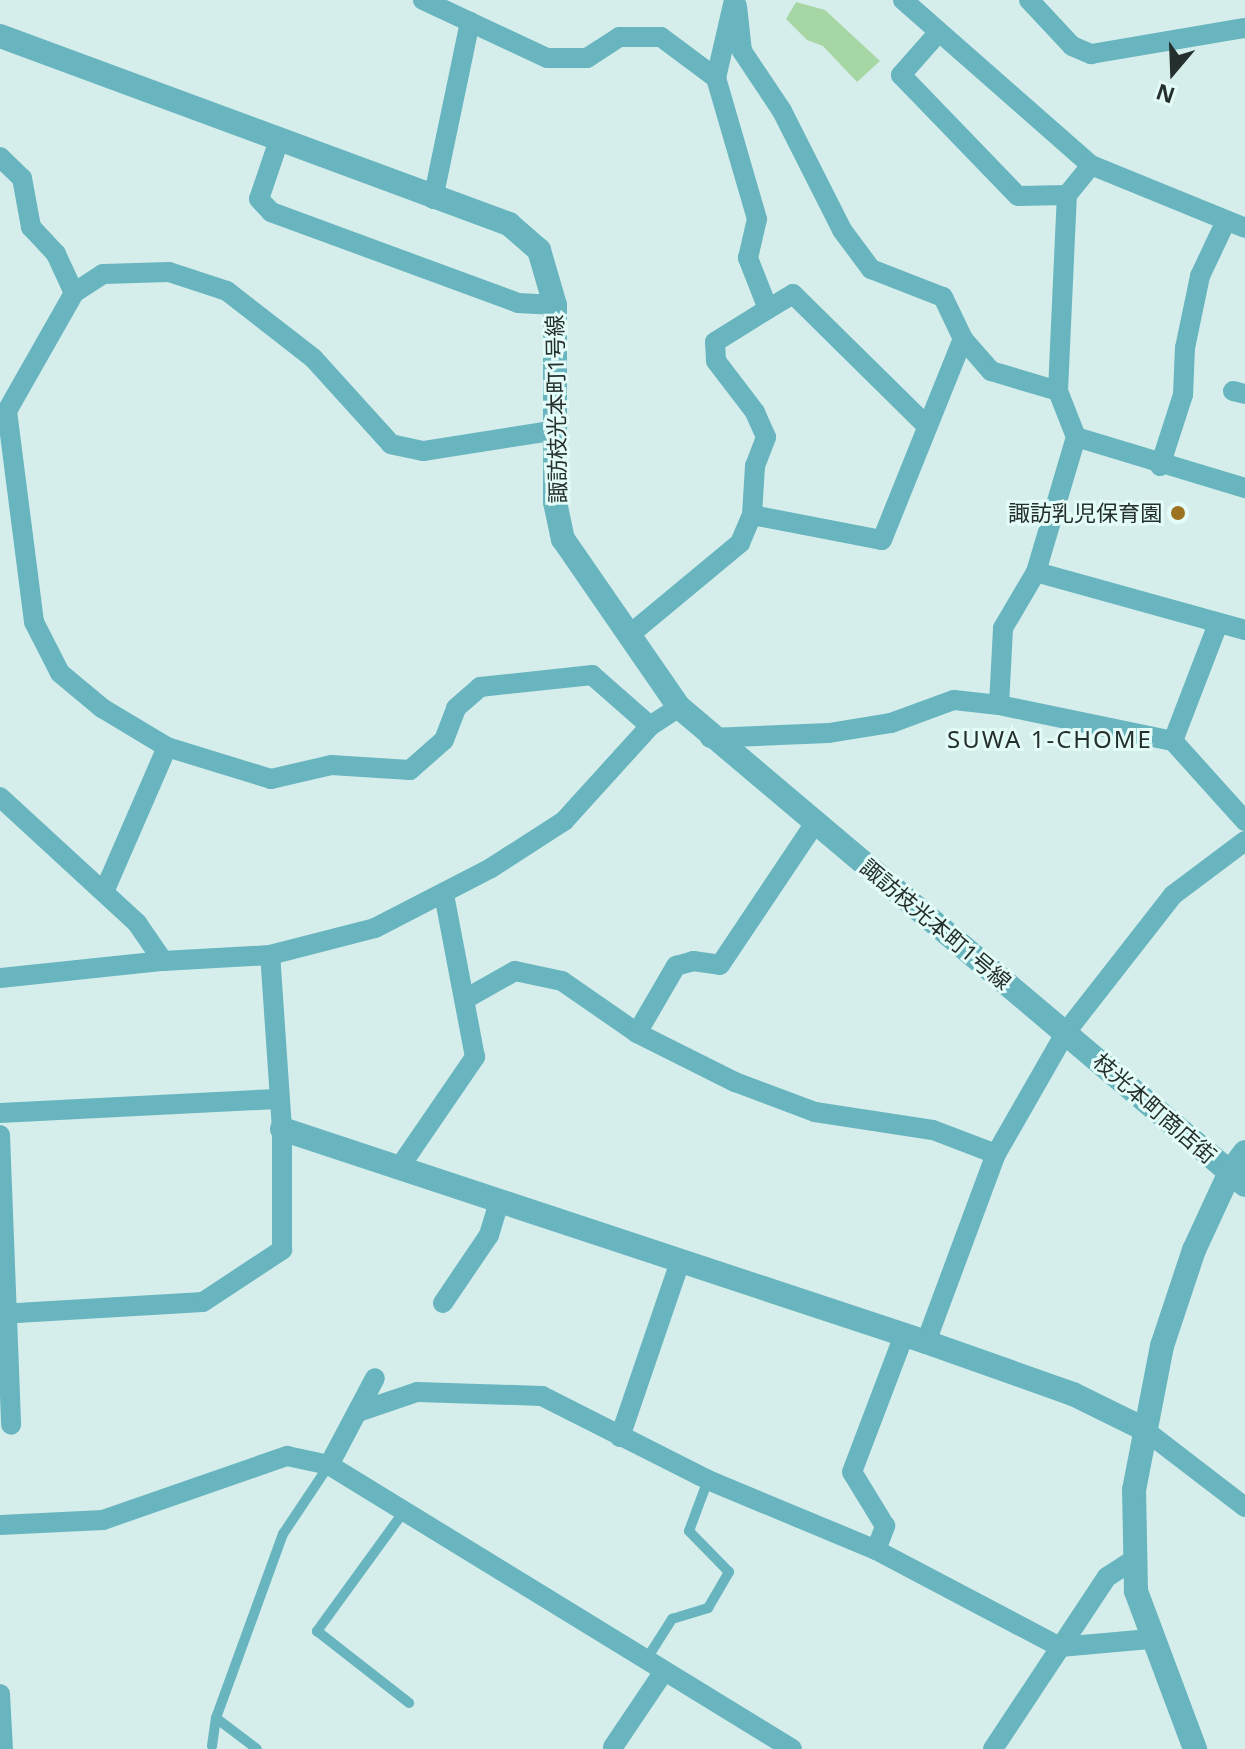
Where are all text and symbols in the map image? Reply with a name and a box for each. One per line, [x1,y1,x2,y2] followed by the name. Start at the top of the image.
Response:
[1133,32,1213,112] north arrow
[1152,78,1179,112] text: N
[541,314,571,504] street label: 諏訪枝光本町1号線
[1008,500,1162,526] place label: 諏訪乳児保育園
[1169,504,1187,522] marker: 諏訪乳児保育園
[947,725,1153,753] district label: SUWA 1-CHOME
[855,853,1017,995] street label: 諏訪枝光本町1号線
[1088,1048,1222,1168] street label: 枝光本町商店街

